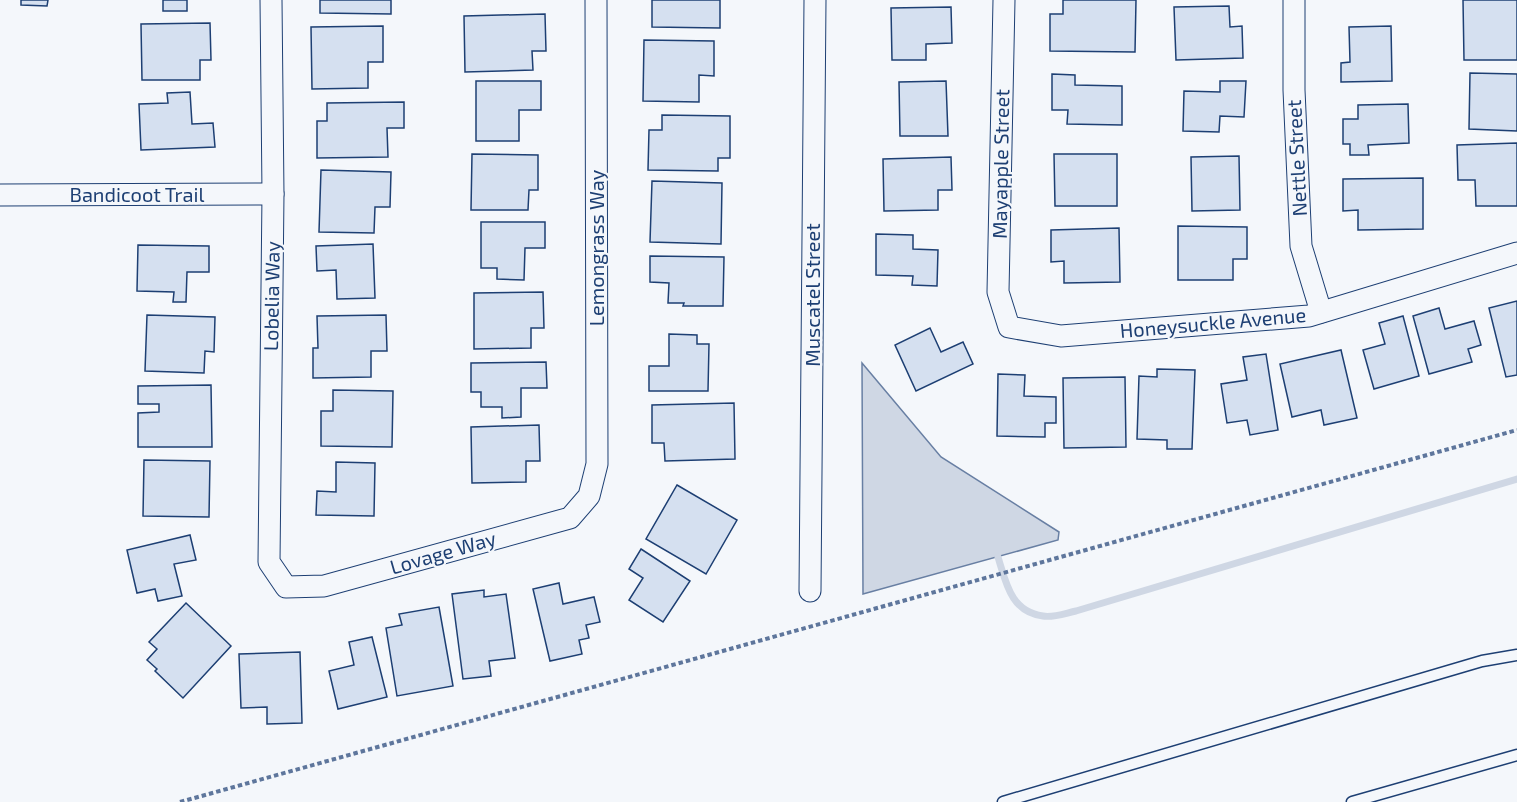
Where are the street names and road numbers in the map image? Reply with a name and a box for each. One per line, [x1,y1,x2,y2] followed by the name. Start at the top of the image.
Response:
[987,88,1013,239] street label: Mayapple Street
[1281,99,1311,217] street label: Nettle Street
[584,169,608,326] street label: Lemongrass Way
[69,182,205,206] street label: Bandicoot Trail
[800,223,824,367] street label: Muscatel Street
[258,240,284,351] street label: Lobelia Way
[1119,302,1307,342] street label: Honeysuckle Avenue
[387,525,499,579] street label: Lovage Way

